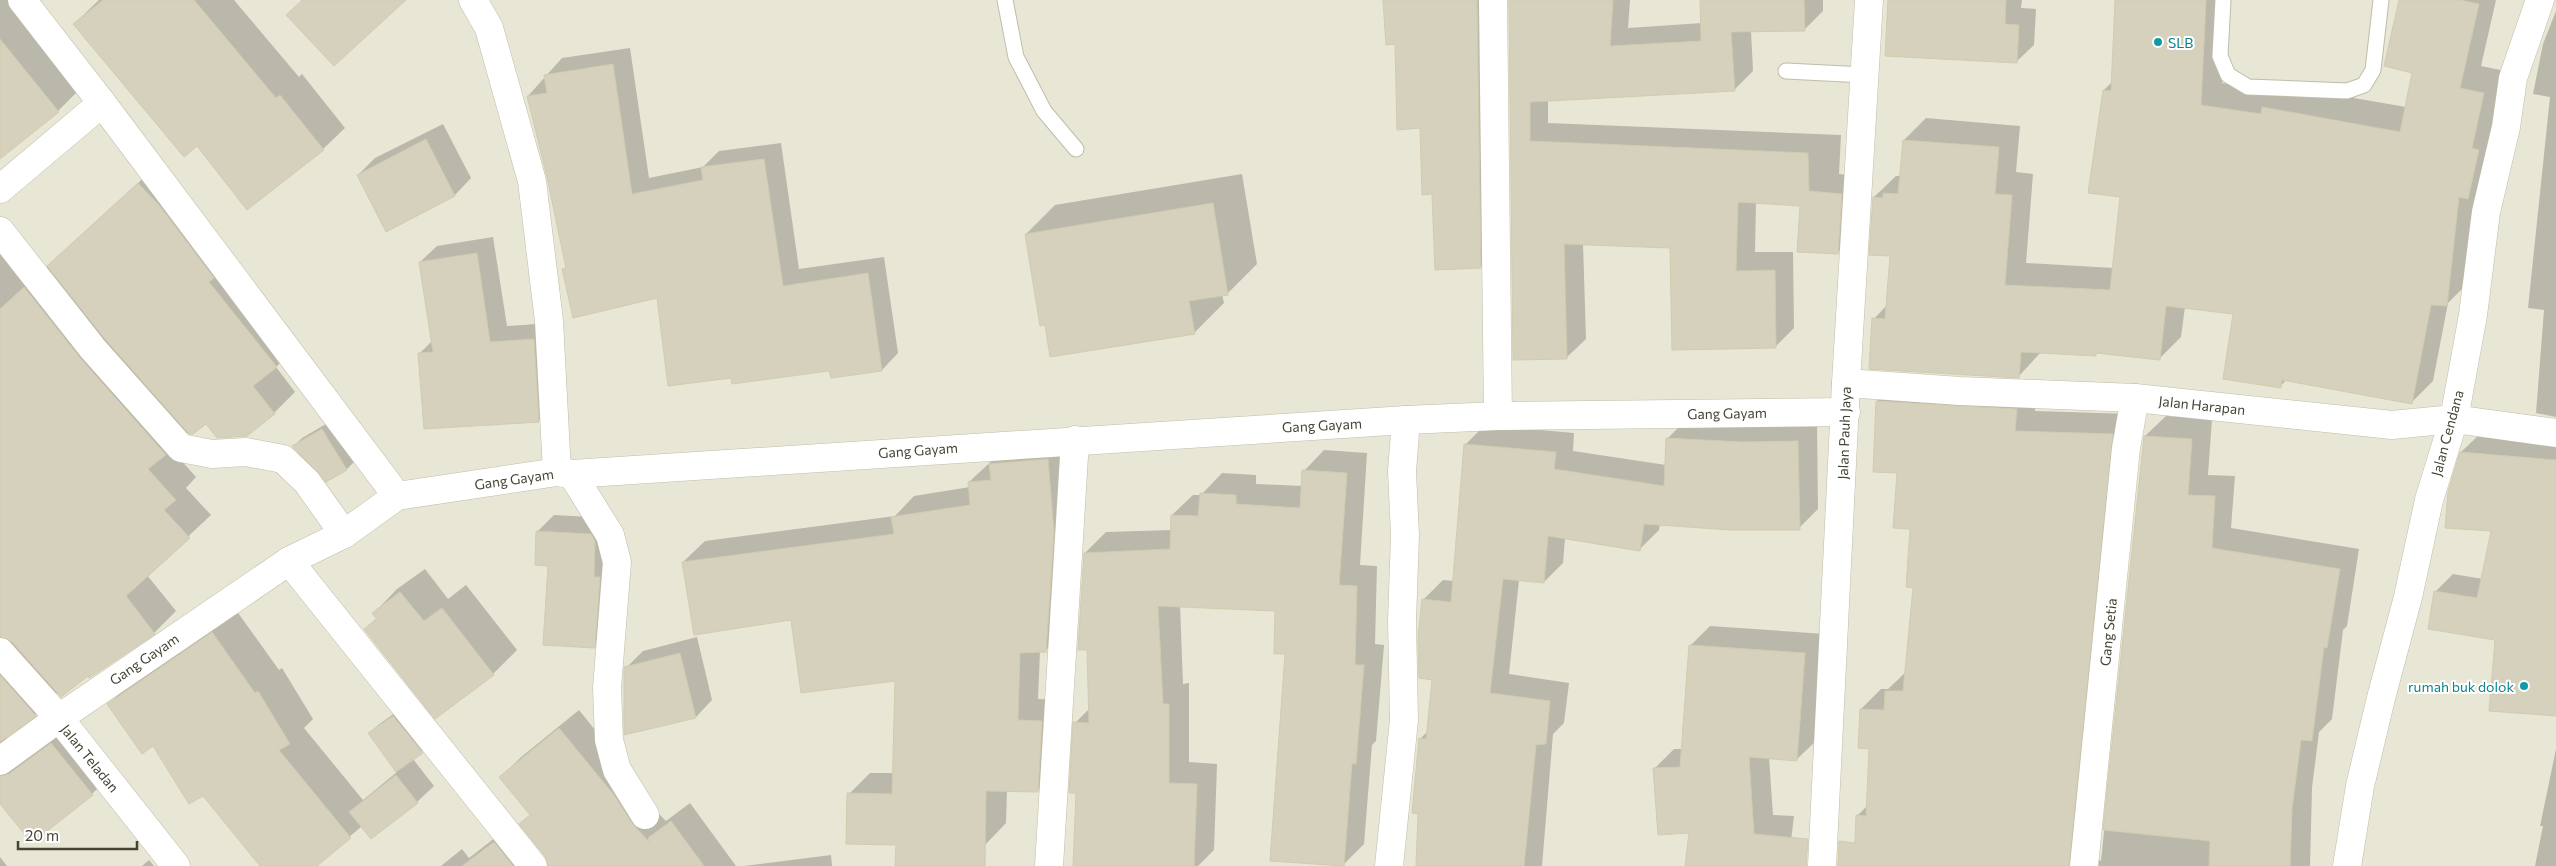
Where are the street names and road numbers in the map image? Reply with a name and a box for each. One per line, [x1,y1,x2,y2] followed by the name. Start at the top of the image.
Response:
[1834,386,1854,480] street label: Jalan Pauh Jaya
[2427,388,2467,478] street label: Jalan Cendana
[2158,392,2246,418] street label: Jalan Harapan
[1687,404,1767,422] street label: Gang Gayam
[1282,414,1362,436] street label: Gang Gayam
[878,439,958,461] street label: Gang Gayam
[473,465,555,493] street label: Gang Gayam
[2096,597,2120,667] street label: Gang Setia
[106,630,182,688] street label: Gang Gayam
[57,721,123,795] street label: Jalan Teladan

